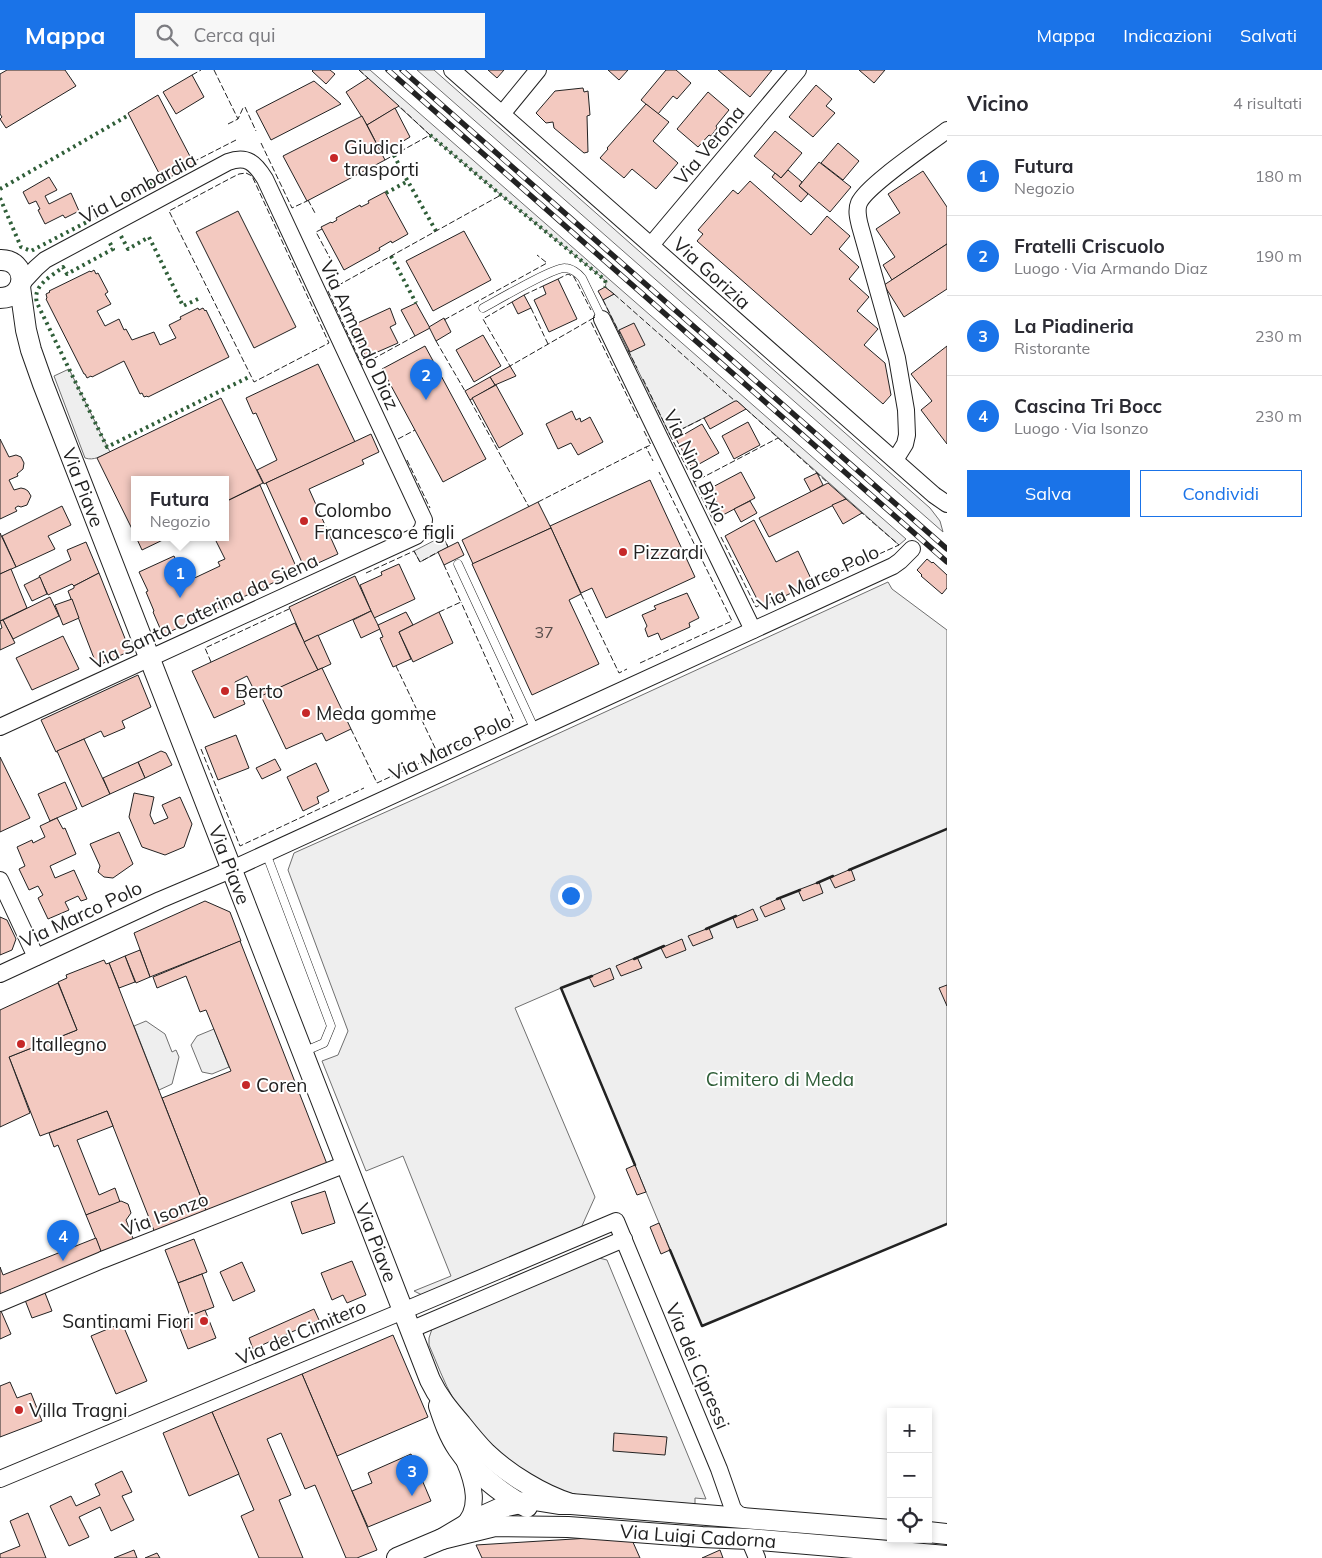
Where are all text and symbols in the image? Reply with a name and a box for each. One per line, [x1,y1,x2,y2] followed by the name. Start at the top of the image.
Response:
[135,13,485,58] search box
[25,20,105,50] text: Mappa
[153,21,181,49] icon: search
[193,23,275,47] text: Cerca qui
[1037,24,1095,47] text: Mappa
[1123,24,1212,47] text: Indicazioni
[1240,24,1297,47] text: Salvati
[967,90,1029,116] text: Vicino
[1233,93,1302,113] text: 4 risultati
[669,100,749,190] street label: Via Verona
[344,135,419,181] place label: Giudici trasporti
[75,147,201,229] street label: Via Lombardia
[328,152,340,164] marker: Giudici trasporti
[1014,154,1074,178] text: Futura
[978,166,988,186] text: 1
[1255,166,1302,186] text: 180 m
[1014,178,1075,198] text: Negozio
[668,232,756,314] street label: Via Gorizia
[1014,234,1165,258] text: Fratelli Criscuolo
[978,246,988,266] text: 2
[1255,246,1302,266] text: 190 m
[315,257,405,413] street label: Via Armando Diaz
[1014,258,1208,278] text: Luogo · Via Armando Diaz
[1014,314,1134,338] text: La Piadineria
[978,326,988,346] text: 3
[1255,326,1302,346] text: 230 m
[1014,338,1090,358] text: Ristorante
[410,359,442,400] pin: 2
[1014,394,1162,418] text: Cascina Tri Bocc
[658,406,734,526] street label: Via Nino Bixio
[978,406,988,426] text: 4
[1255,406,1302,426] text: 230 m
[1014,418,1148,438] text: Luogo · Via Isonzo
[57,444,109,530] street label: Via Piave
[967,470,1130,517] button: Salva
[1140,470,1302,517] button: Condividi
[131,476,229,541] popup
[150,487,209,511] text: Futura
[314,498,455,544] place label: Colombo Francesco e figli
[150,511,210,531] text: Negozio
[298,515,310,527] marker: Colombo Francesco e figli
[753,539,883,617] street label: Via Marco Polo
[633,540,704,564] place label: Pizzardi
[617,546,629,558] marker: Pizzardi
[86,548,322,674] street label: Via Santa Caterina da Siena
[164,557,196,598] pin: 1
[534,622,554,642] house number: 37
[235,679,283,703] place label: Berto
[219,685,231,697] marker: Berto
[316,701,436,725] place label: Meda gomme
[300,707,312,719] marker: Meda gomme
[385,708,515,786] street label: Via Marco Polo
[204,822,256,908] street label: Via Piave
[16,875,146,953] street label: Via Marco Polo
[558,883,584,909] your location
[31,1032,107,1056] place label: Itallegno
[15,1038,27,1050] marker: Itallegno
[706,1067,854,1091] park label: Cimitero di Meda
[256,1073,307,1097] place label: Coren
[240,1079,252,1091] marker: Coren
[118,1186,212,1242] street label: Via Isonzo
[350,1200,403,1285] street label: Via Piave
[47,1220,79,1261] pin: 4
[233,1294,369,1370] street label: Via del Cimitero
[661,1299,735,1433] street label: Via dei Cipressi
[62,1309,194,1333] place label: Santinami Fiori
[198,1315,210,1327] marker: Santinami Fiori
[29,1398,128,1422] place label: Villa Tragni
[13,1404,25,1416] marker: Villa Tragni
[887,1408,932,1543] map controls
[887,1408,932,1453] button: +
[887,1453,932,1498] button: −
[396,1455,428,1496] pin: 3
[887,1498,932,1543] button: locate
[619,1519,777,1553] street label: Via Luigi Cadorna

